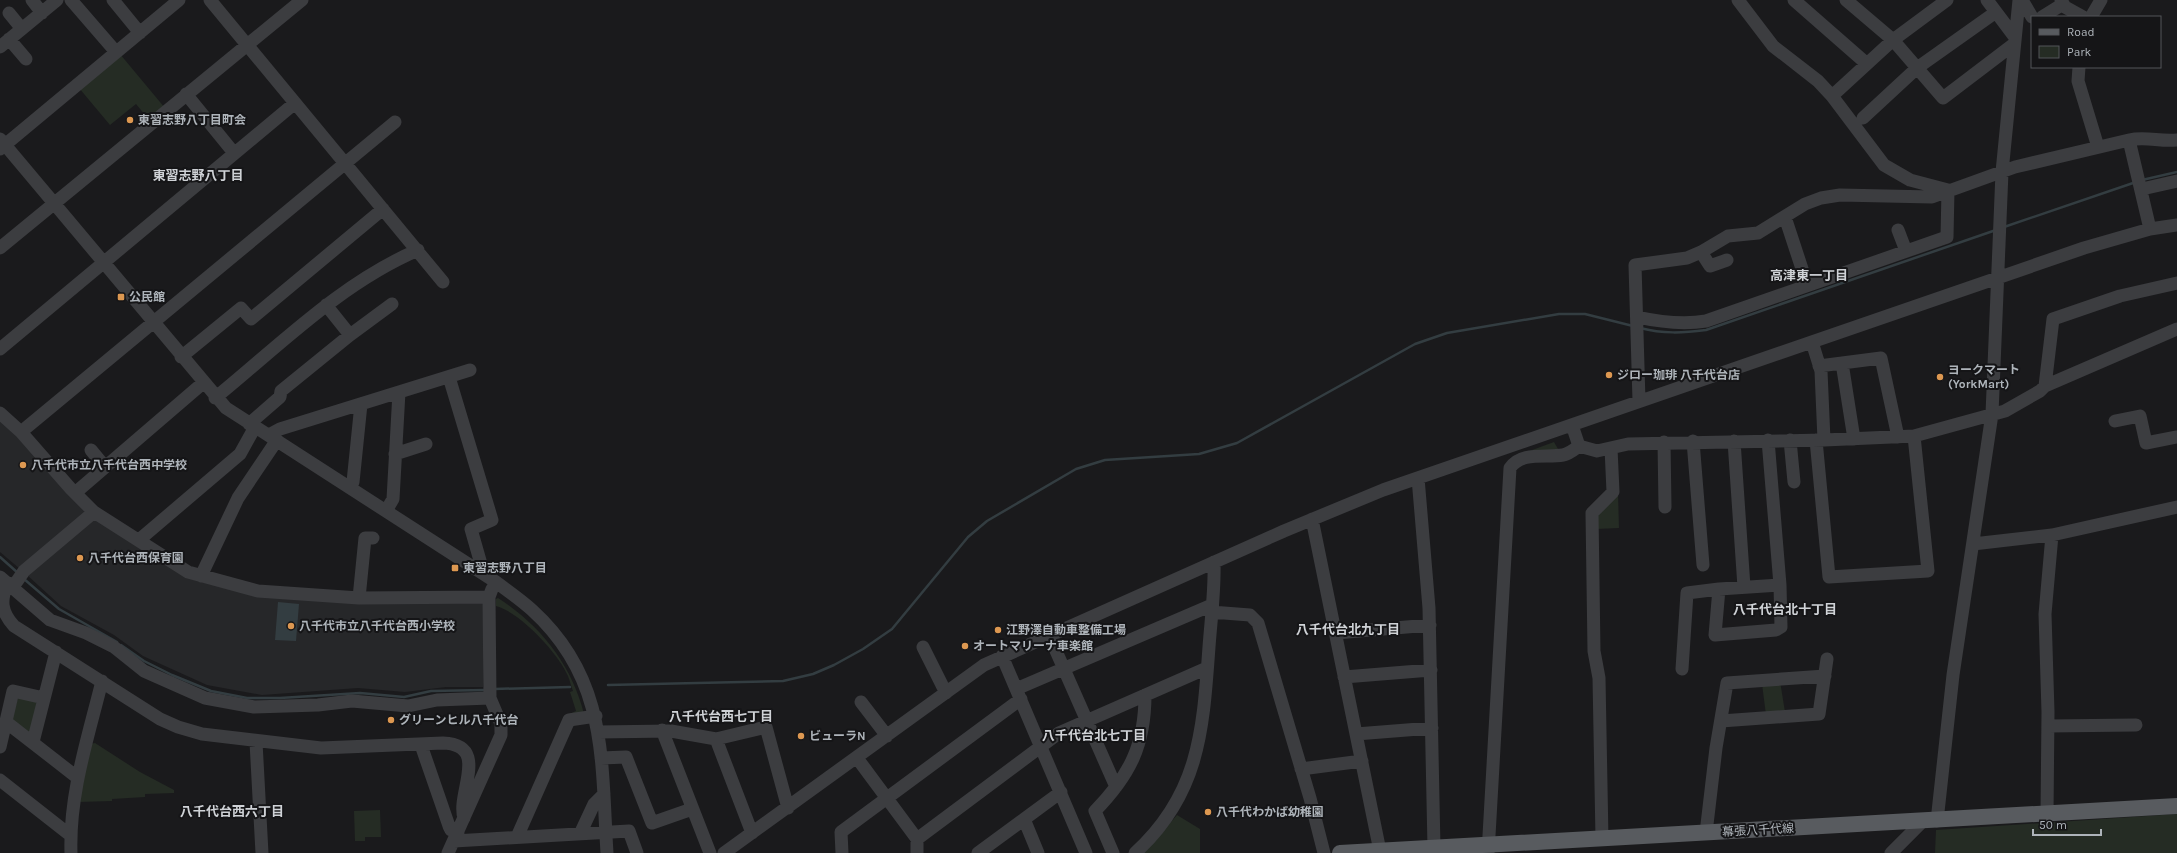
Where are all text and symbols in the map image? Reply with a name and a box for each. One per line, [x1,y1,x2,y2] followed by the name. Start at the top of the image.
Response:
[2031,16,2161,68] legend
[2067,25,2095,39] text: Road
[2067,45,2092,59] text: Park
[138,113,246,127] place label: 東習志野八丁目町会
[125,115,135,125] marker: 東習志野八丁目町会
[152,168,244,183] district label: 東習志野八丁目
[1770,268,1848,283] district label: 高津東一丁目
[129,290,165,304] place label: 公民館
[116,292,126,302] marker: 公民館
[1948,363,2020,391] place label: ヨークマート (YorkMart)
[1617,368,1740,382] place label: ジロー珈琲 八千代台店
[1604,370,1614,380] marker: ジロー珈琲 八千代台店
[1935,372,1945,382] marker: ヨークマート (YorkMart)
[31,458,187,472] place label: 八千代市立八千代台西中学校
[18,460,28,470] marker: 八千代市立八千代台西中学校
[88,551,184,565] place label: 八千代台西保育園
[75,553,85,563] marker: 八千代台西保育園
[463,561,547,575] place label: 東習志野八丁目
[450,563,460,573] marker: 東習志野八丁目
[1733,602,1837,617] district label: 八千代台北十丁目
[299,619,455,633] place label: 八千代市立八千代台西小学校
[286,621,296,631] marker: 八千代市立八千代台西小学校
[1296,622,1400,637] district label: 八千代台北九丁目
[1006,623,1126,637] place label: 江野澤自動車整備工場
[993,625,1003,635] marker: 江野澤自動車整備工場
[973,639,1093,653] place label: オートマリーナ車楽館
[960,641,970,651] marker: オートマリーナ車楽館
[669,709,773,724] district label: 八千代台西七丁目
[399,713,518,727] place label: グリーンヒル八千代台
[386,715,396,725] marker: グリーンヒル八千代台
[1042,728,1146,743] district label: 八千代台北七丁目
[809,729,866,743] place label: ビューラN
[796,731,806,741] marker: ビューラN
[180,804,284,819] district label: 八千代台西六丁目
[1216,805,1324,819] place label: 八千代わかば幼稚園
[1203,807,1213,817] marker: 八千代わかば幼稚園
[2033,811,2101,837] scale bar
[2039,818,2067,832] text: 50 m
[1722,821,1794,839] street label: 幕張八千代線

